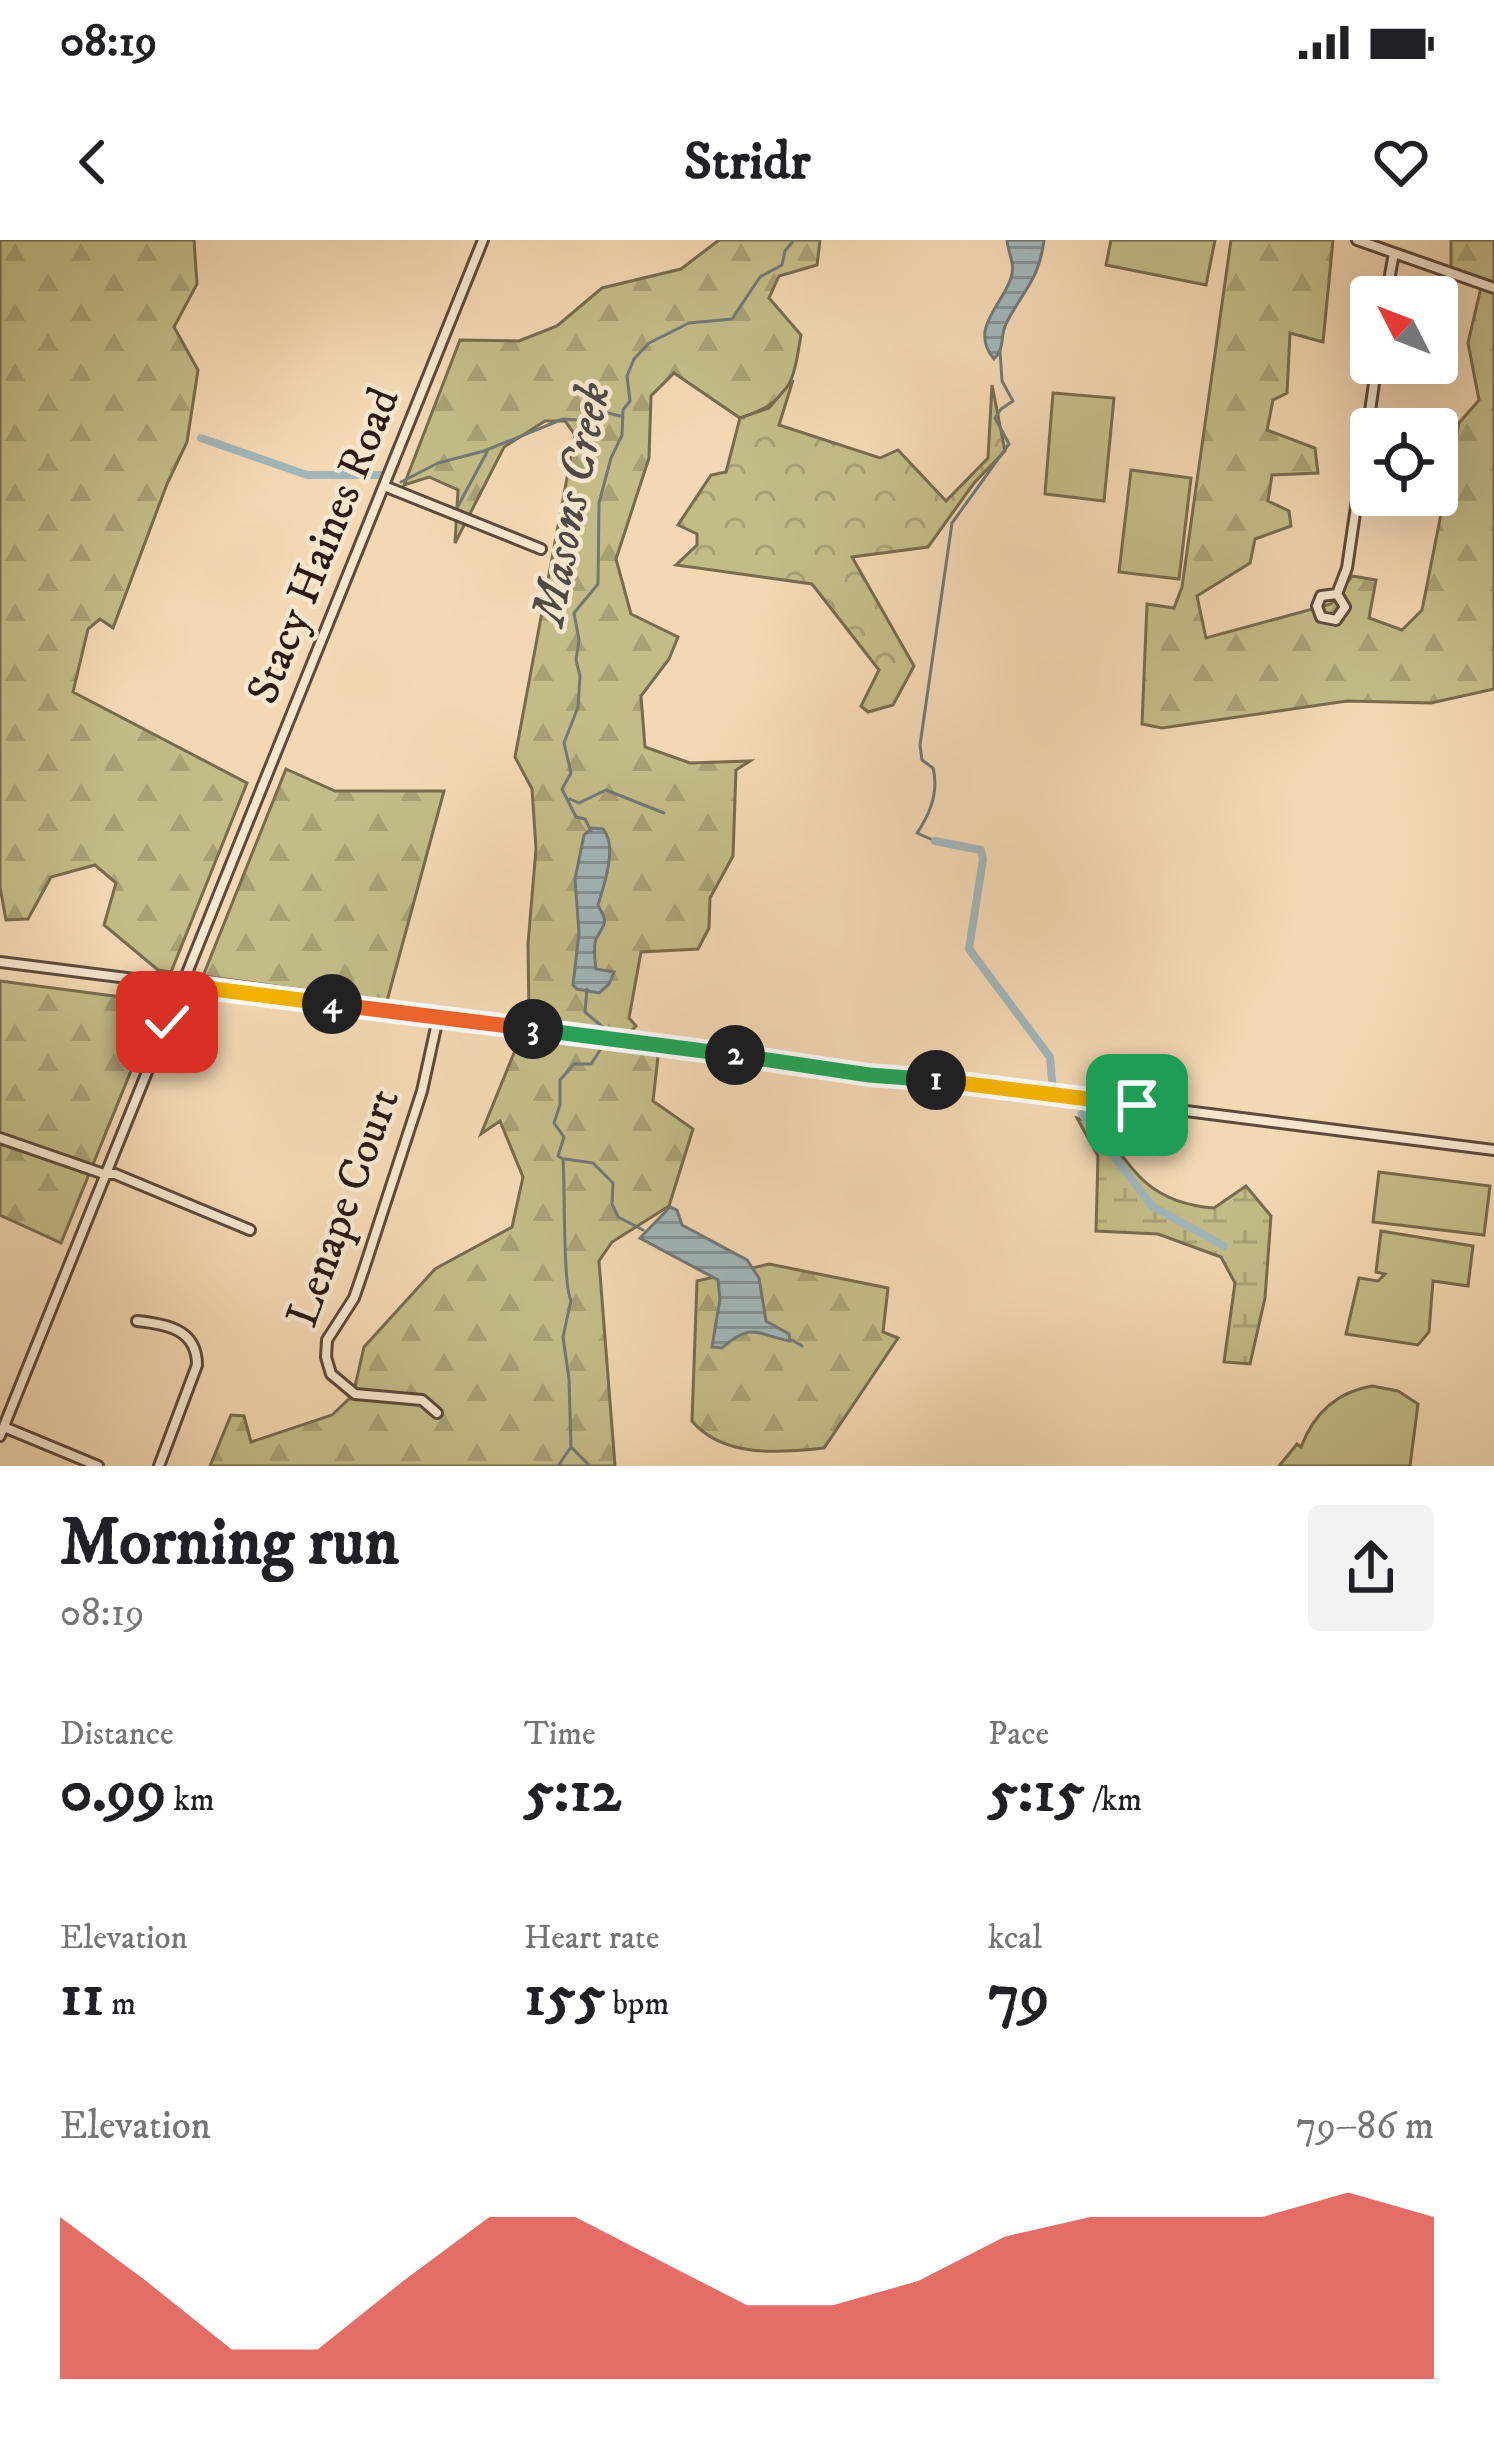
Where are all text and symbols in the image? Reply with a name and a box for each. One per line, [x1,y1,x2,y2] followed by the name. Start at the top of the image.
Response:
[60,14,157,70] text: 08:19
[60,129,126,195] icon: back
[684,129,810,196] text: Stridr
[1368,129,1434,195] icon: heart
[1350,276,1458,384] north arrow
[1350,276,1458,516] map controls
[519,378,625,633] water label: Masons Creek
[235,379,413,712] street label: Stacy Haines Road
[1350,408,1458,516] button: locate
[116,971,218,1073] pin
[302,974,362,1034] pin: 4
[323,983,342,1024] text: 4
[134,989,200,1055] icon: check
[503,999,563,1059] pin: 3
[527,1008,539,1049] text: 3
[705,1025,765,1085] pin: 2
[727,1034,743,1075] text: 2
[906,1050,966,1110] pin: 1
[1086,1054,1188,1156] pin
[930,1059,942,1100] text: 1
[1104,1072,1170,1138] icon: arrive
[275,1081,413,1335] street label: Lenape Court
[60,1503,399,1585] text: Morning run
[1308,1505,1434,1631] button: share
[60,1589,144,1638] text: 08:19
[60,1714,174,1755] text: Distance
[524,1714,596,1755] text: Time
[988,1714,1049,1755] text: Pace
[60,1755,166,1830] text: 0.99
[524,1755,621,1830] text: 5:12
[988,1755,1085,1830] text: 5:15
[166,1780,215,1821] text: km
[1085,1780,1142,1821] text: /km
[60,1918,188,1959] text: Elevation
[524,1918,659,1959] text: Heart rate
[988,1918,1042,1959] text: kcal
[60,1959,104,2034] text: 11
[524,1959,605,2034] text: 155
[988,1959,1050,2034] text: 79
[104,1984,136,2025] text: m
[605,1984,669,2025] text: bpm
[60,2102,211,2151] text: Elevation
[1296,2102,1434,2151] text: 79–86 m

